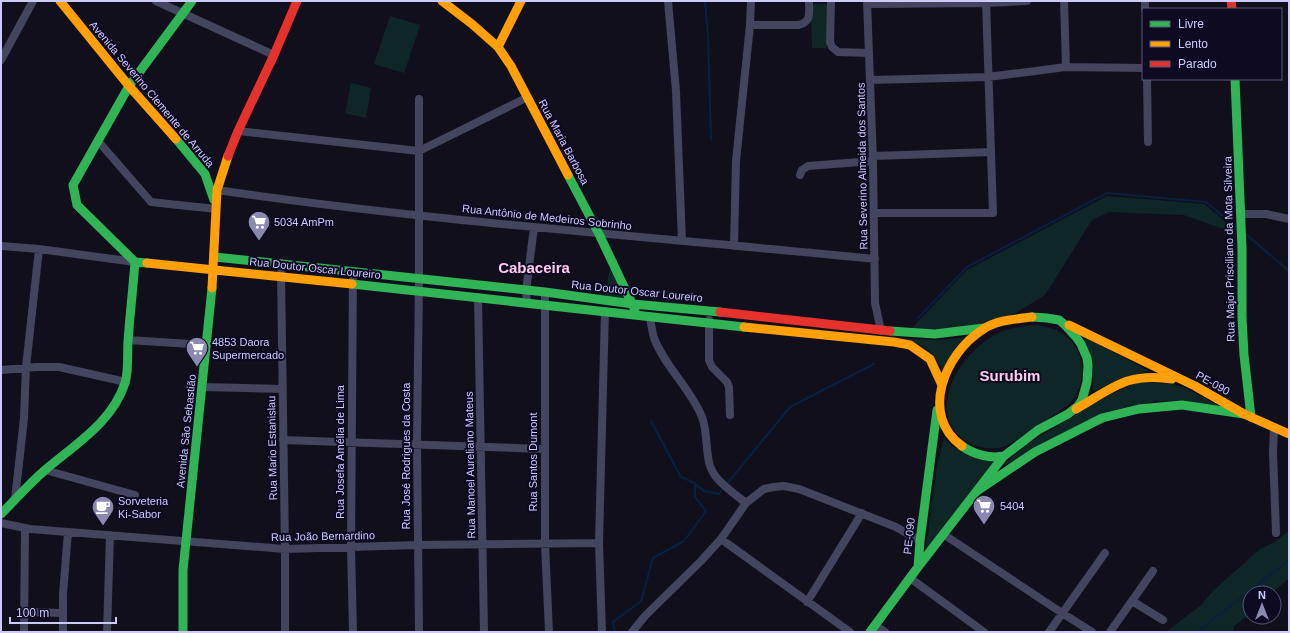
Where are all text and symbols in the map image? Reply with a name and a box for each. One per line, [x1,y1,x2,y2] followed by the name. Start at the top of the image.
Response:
[1142,8,1282,80] legend
[1178,17,1204,31] text: Livre
[87,19,217,170] street label: Avenida Severino Clemente de Arruda
[1178,37,1208,51] text: Lento
[1178,57,1217,71] text: Parado
[855,82,869,250] street label: Rua Severino Almeida dos Santos
[536,97,592,187] street label: Rua Maria Barbosa
[1221,155,1237,342] street label: Rua Major Prisciliano da Mota Silveira
[462,202,632,232] street label: Rua Antônio de Medeiros Sobrinho
[246,209,272,242] supermarket icon: 5034 AmPm
[274,216,334,228] place label: 5034 AmPm
[249,255,381,281] street label: Rua Doutor Oscar Loureiro
[498,259,571,276] district label: Cabaceira
[571,278,703,304] street label: Rua Doutor Oscar Loureiro
[184,335,210,368] supermarket icon: 4853 Daora Supermercado
[212,336,284,361] place label: 4853 Daora Supermercado
[980,367,1040,384] district label: Surubim
[1194,369,1232,397] street label: PE-090
[174,374,198,488] street label: Avenida São Sebastião
[400,382,412,529] street label: Rua José Rodrigues da Costa
[334,384,346,519] street label: Rua Josefa Amélia de Lima
[463,391,477,539] street label: Rua Manoel Aureliano Mateus
[265,396,279,500] street label: Rua Mario Estanislau
[527,412,539,512] street label: Rua Santos Dumont
[971,493,997,526] supermarket icon: 5404
[90,494,116,527] cafe icon: Sorveteria Ki-Sabor
[118,495,169,520] place label: Sorveteria Ki-Sabor
[1000,500,1024,512] place label: 5404
[901,517,917,555] street label: PE-090
[271,529,375,543] street label: Rua João Bernardino
[1242,585,1282,625] north arrow
[1258,589,1266,601] text: N
[10,599,116,625] scale bar
[16,606,49,620] text: 100 m

